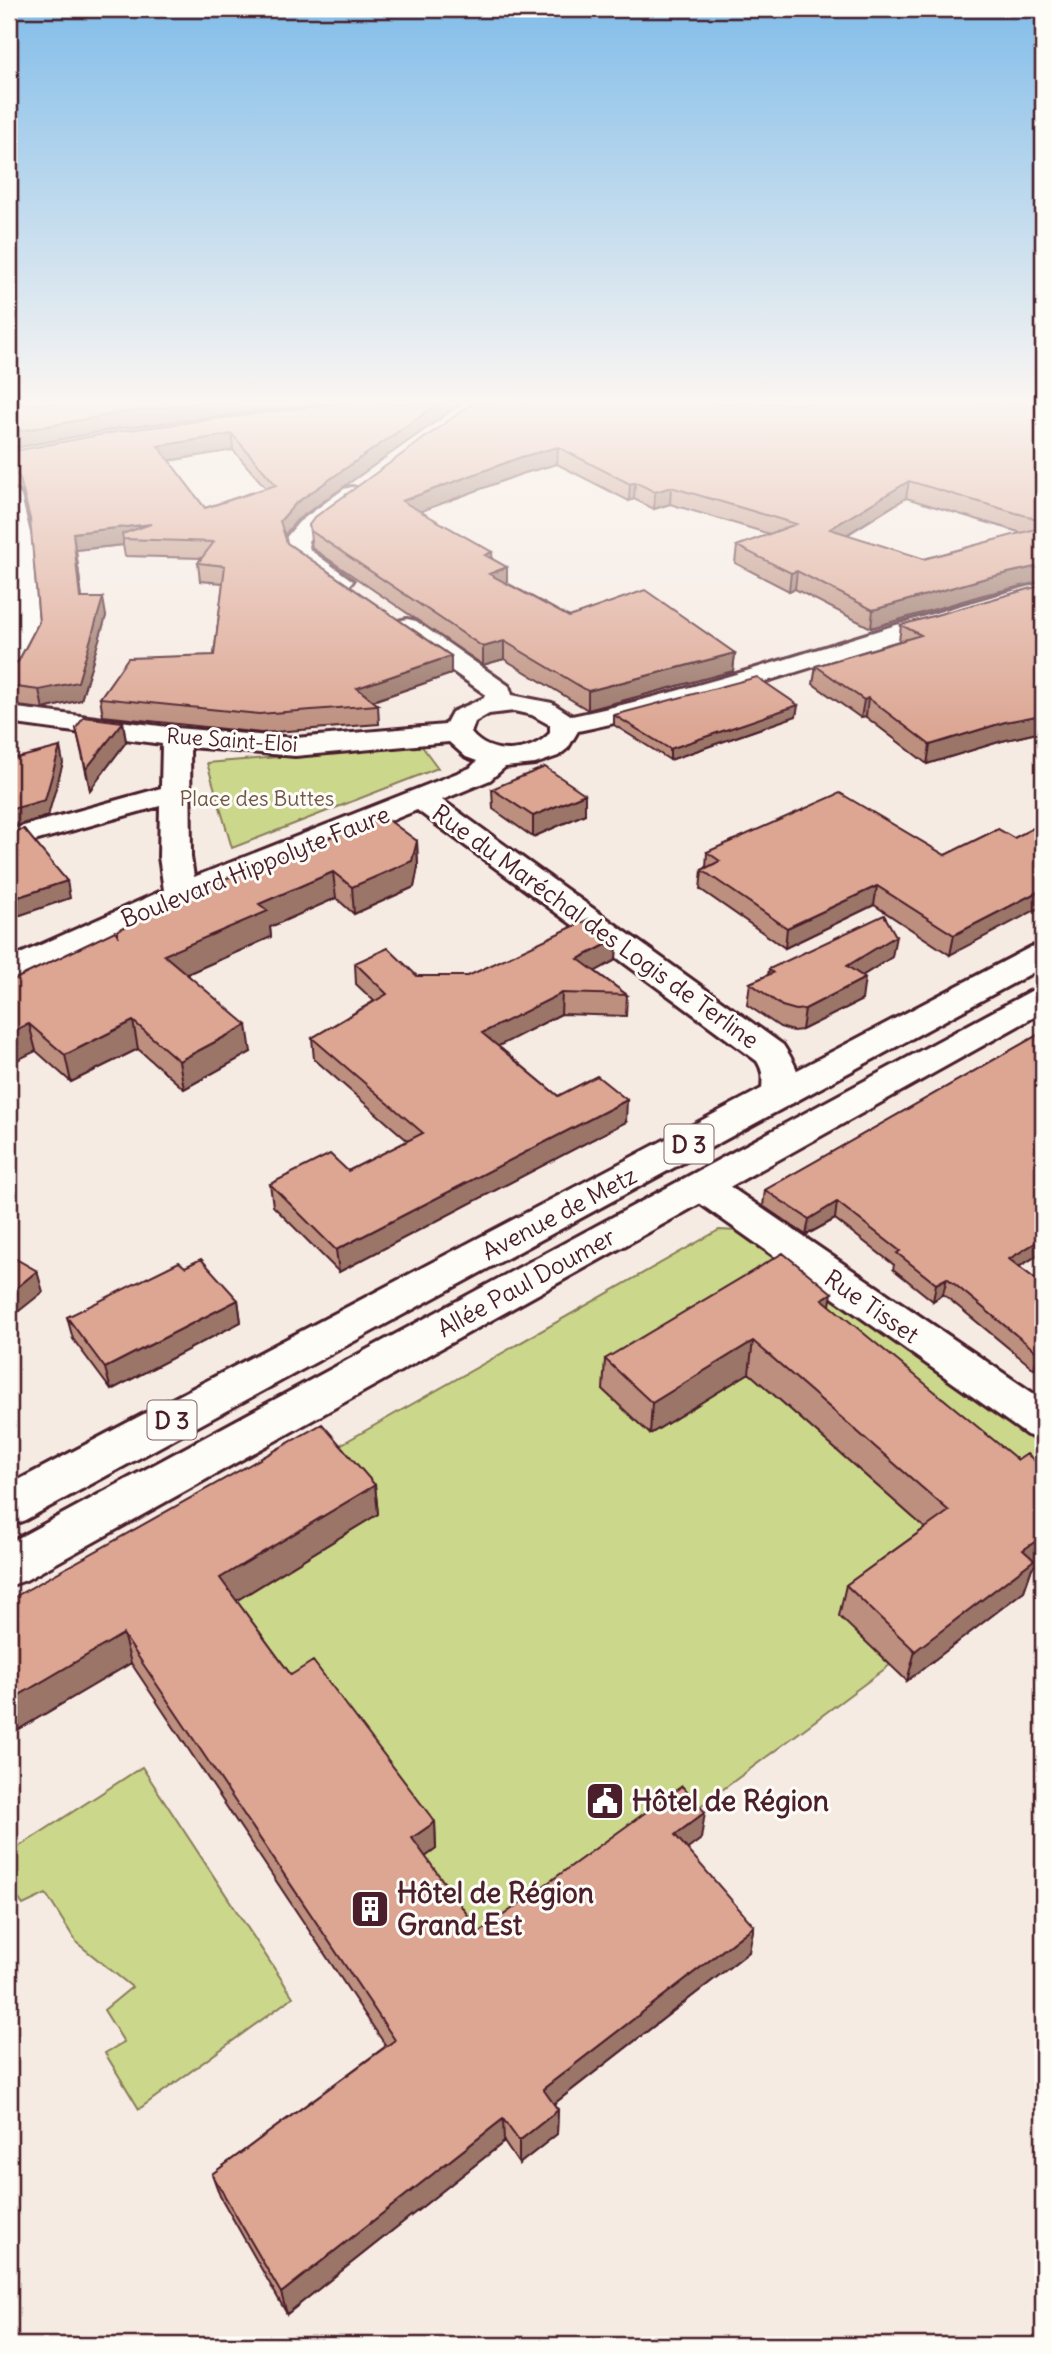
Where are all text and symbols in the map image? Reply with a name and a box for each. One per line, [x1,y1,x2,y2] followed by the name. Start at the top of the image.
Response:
[166,722,298,758] street label: Rue Saint-Eloi
[180,785,334,812] park label: Place des Buttes
[427,797,765,1055] street label: Rue du Maréchal des Logis de Terline
[116,798,394,934] street label: Boulevard Hippolyte Faure
[664,1124,714,1163] road number: D 3
[477,1160,641,1266] street label: Avenue de Metz
[432,1221,620,1343] street label: Allée Paul Doumer
[819,1263,925,1349] street label: Rue Tisset
[148,1400,196,1440] road number: D 3
[584,1780,626,1822] public building icon: Hôtel de Région
[632,1783,829,1819] place label: Hôtel de Région
[397,1875,594,1943] place label: Hôtel de Région Grand Est
[349,1888,391,1930] building icon: Hôtel de Région Grand Est

